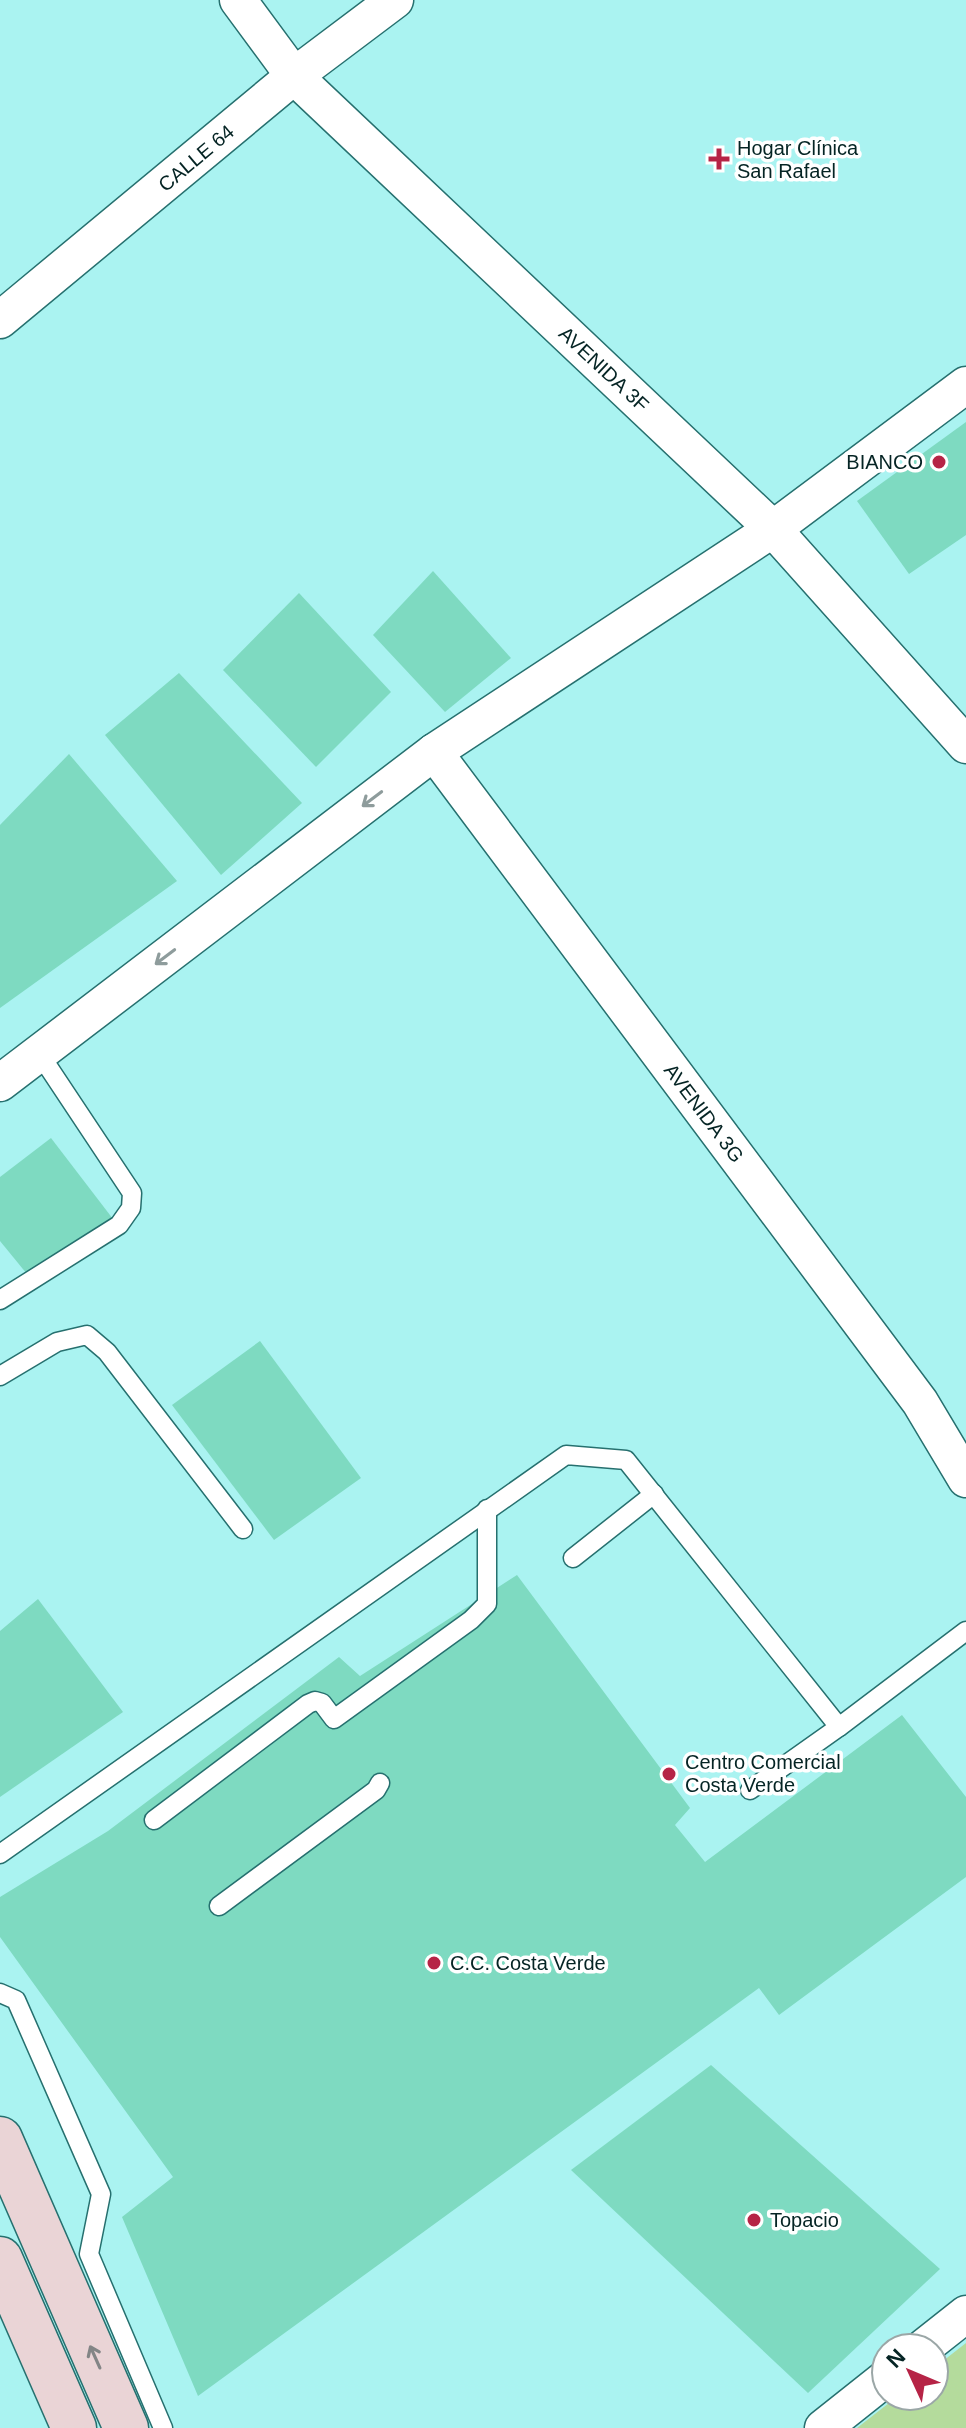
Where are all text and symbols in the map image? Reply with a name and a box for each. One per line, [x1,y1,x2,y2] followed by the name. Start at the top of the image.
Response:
[154,120,238,196] street label: CALLE 64
[737,137,859,182] place label: Hogar Clínica San Rafael
[708,148,730,170] marker: Hogar Clínica San Rafael
[555,322,653,416] street label: AVENIDA 3F
[846,451,923,473] place label: BIANCO
[930,453,948,471] marker: BIANCO
[362,791,383,808] one-way arrow
[155,948,177,965] one-way arrow
[660,1059,748,1167] street label: AVENIDA 3G
[685,1751,841,1796] place label: Centro Comercial Costa Verde
[660,1765,678,1783] marker: Centro Comercial Costa Verde
[450,1952,606,1974] place label: C.C. Costa Verde
[425,1954,443,1972] marker: C.C. Costa Verde
[770,2209,839,2231] place label: Topacio
[745,2211,763,2229] marker: Topacio
[870,2332,950,2412] north arrow
[881,2344,910,2373] text: N
[87,2345,102,2369] one-way arrow

